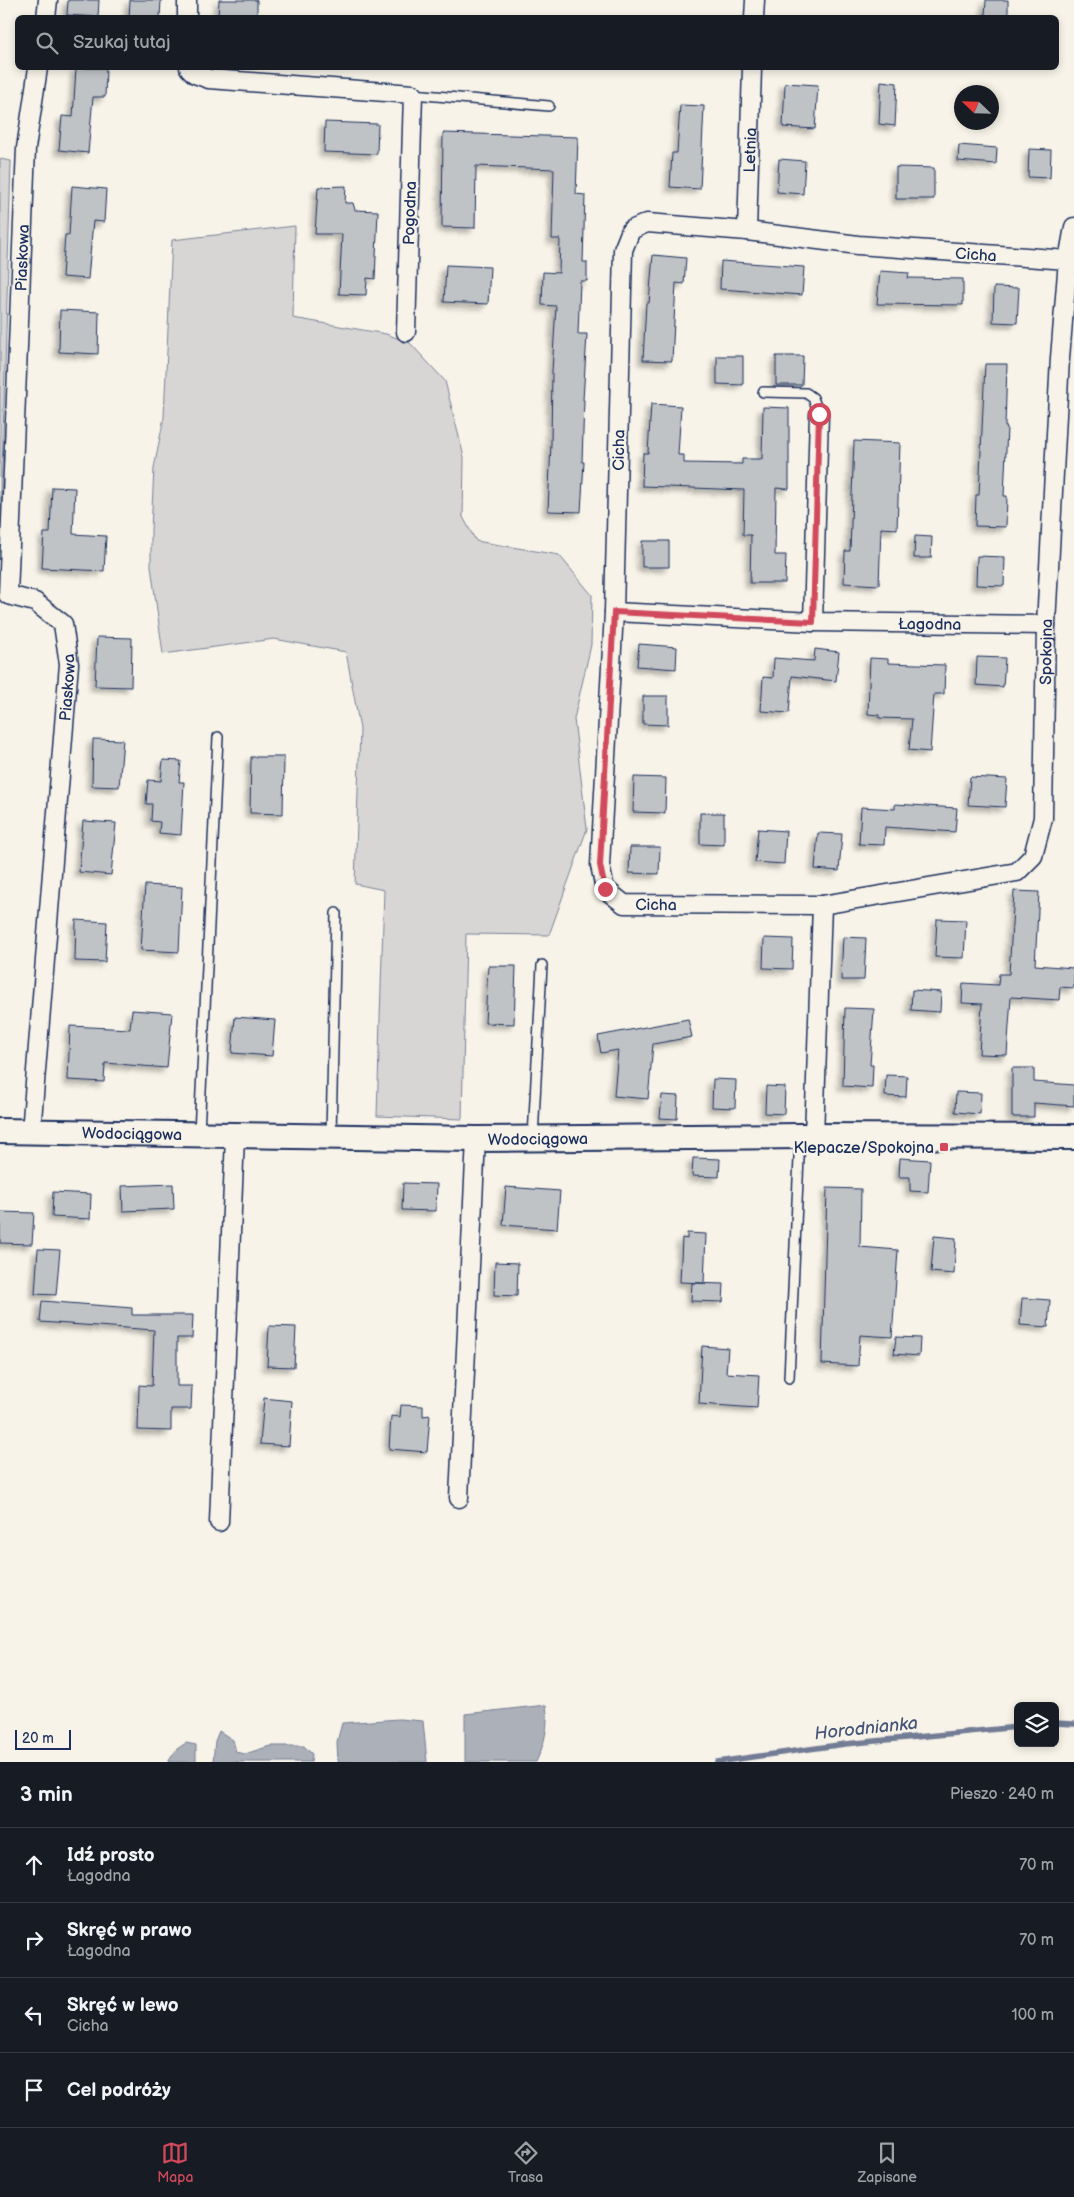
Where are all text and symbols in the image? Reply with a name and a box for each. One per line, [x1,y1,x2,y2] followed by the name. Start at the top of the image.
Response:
[15,15,1059,70] search box
[33,29,61,57] icon: search
[73,31,170,54] text: Szukaj tutaj
[954,85,999,130] north arrow
[741,127,761,173] street label: Letnia
[400,181,421,245] street label: Pogodna
[12,224,34,292] street label: Piaskowa
[955,245,997,266] street label: Cicha
[808,403,831,426] route start
[610,429,629,471] street label: Cicha
[898,615,962,635] street label: Łagodna
[1037,618,1057,685] street label: Spokojna
[56,652,80,722] street label: Piaskowa
[594,878,617,901] route end
[635,896,677,915] street label: Cicha
[82,1124,182,1145] street label: Wodociągowa
[488,1130,588,1150] street label: Wodociągowa
[793,1139,934,1158] place label: Klepacze/Spokojna
[938,1141,950,1153] marker: Klepacze/Spokojna
[1014,1702,1059,1747] map controls
[1014,1702,1059,1747] button: layers
[813,1713,919,1744] water label: Horodnianka
[15,1727,71,1750] scale bar
[22,1730,54,1747] text: 20 m
[20,1782,73,1807] text: 3 min
[950,1785,1054,1804] text: Pieszo · 240 m
[67,1844,155,1867] text: Idź prosto
[20,1851,48,1879] icon: ahead
[1019,1856,1054,1875] text: 70 m
[67,1867,130,1886] text: Łagodna
[67,1919,192,1942] text: Skręć w prawo
[20,1926,48,1954] icon: right
[1019,1931,1054,1950] text: 70 m
[67,1942,130,1961] text: Łagodna
[67,1994,179,2017] text: Skręć w lewo
[20,2001,48,2029] icon: left
[1011,2006,1054,2025] text: 100 m
[67,2017,109,2036] text: Cicha
[20,2076,48,2104] icon: arrive
[67,2079,171,2102] text: Cel podróży
[157,2139,193,2186] tab: Mapa
[508,2139,543,2186] tab: Trasa
[858,2139,917,2186] tab: Zapisane

